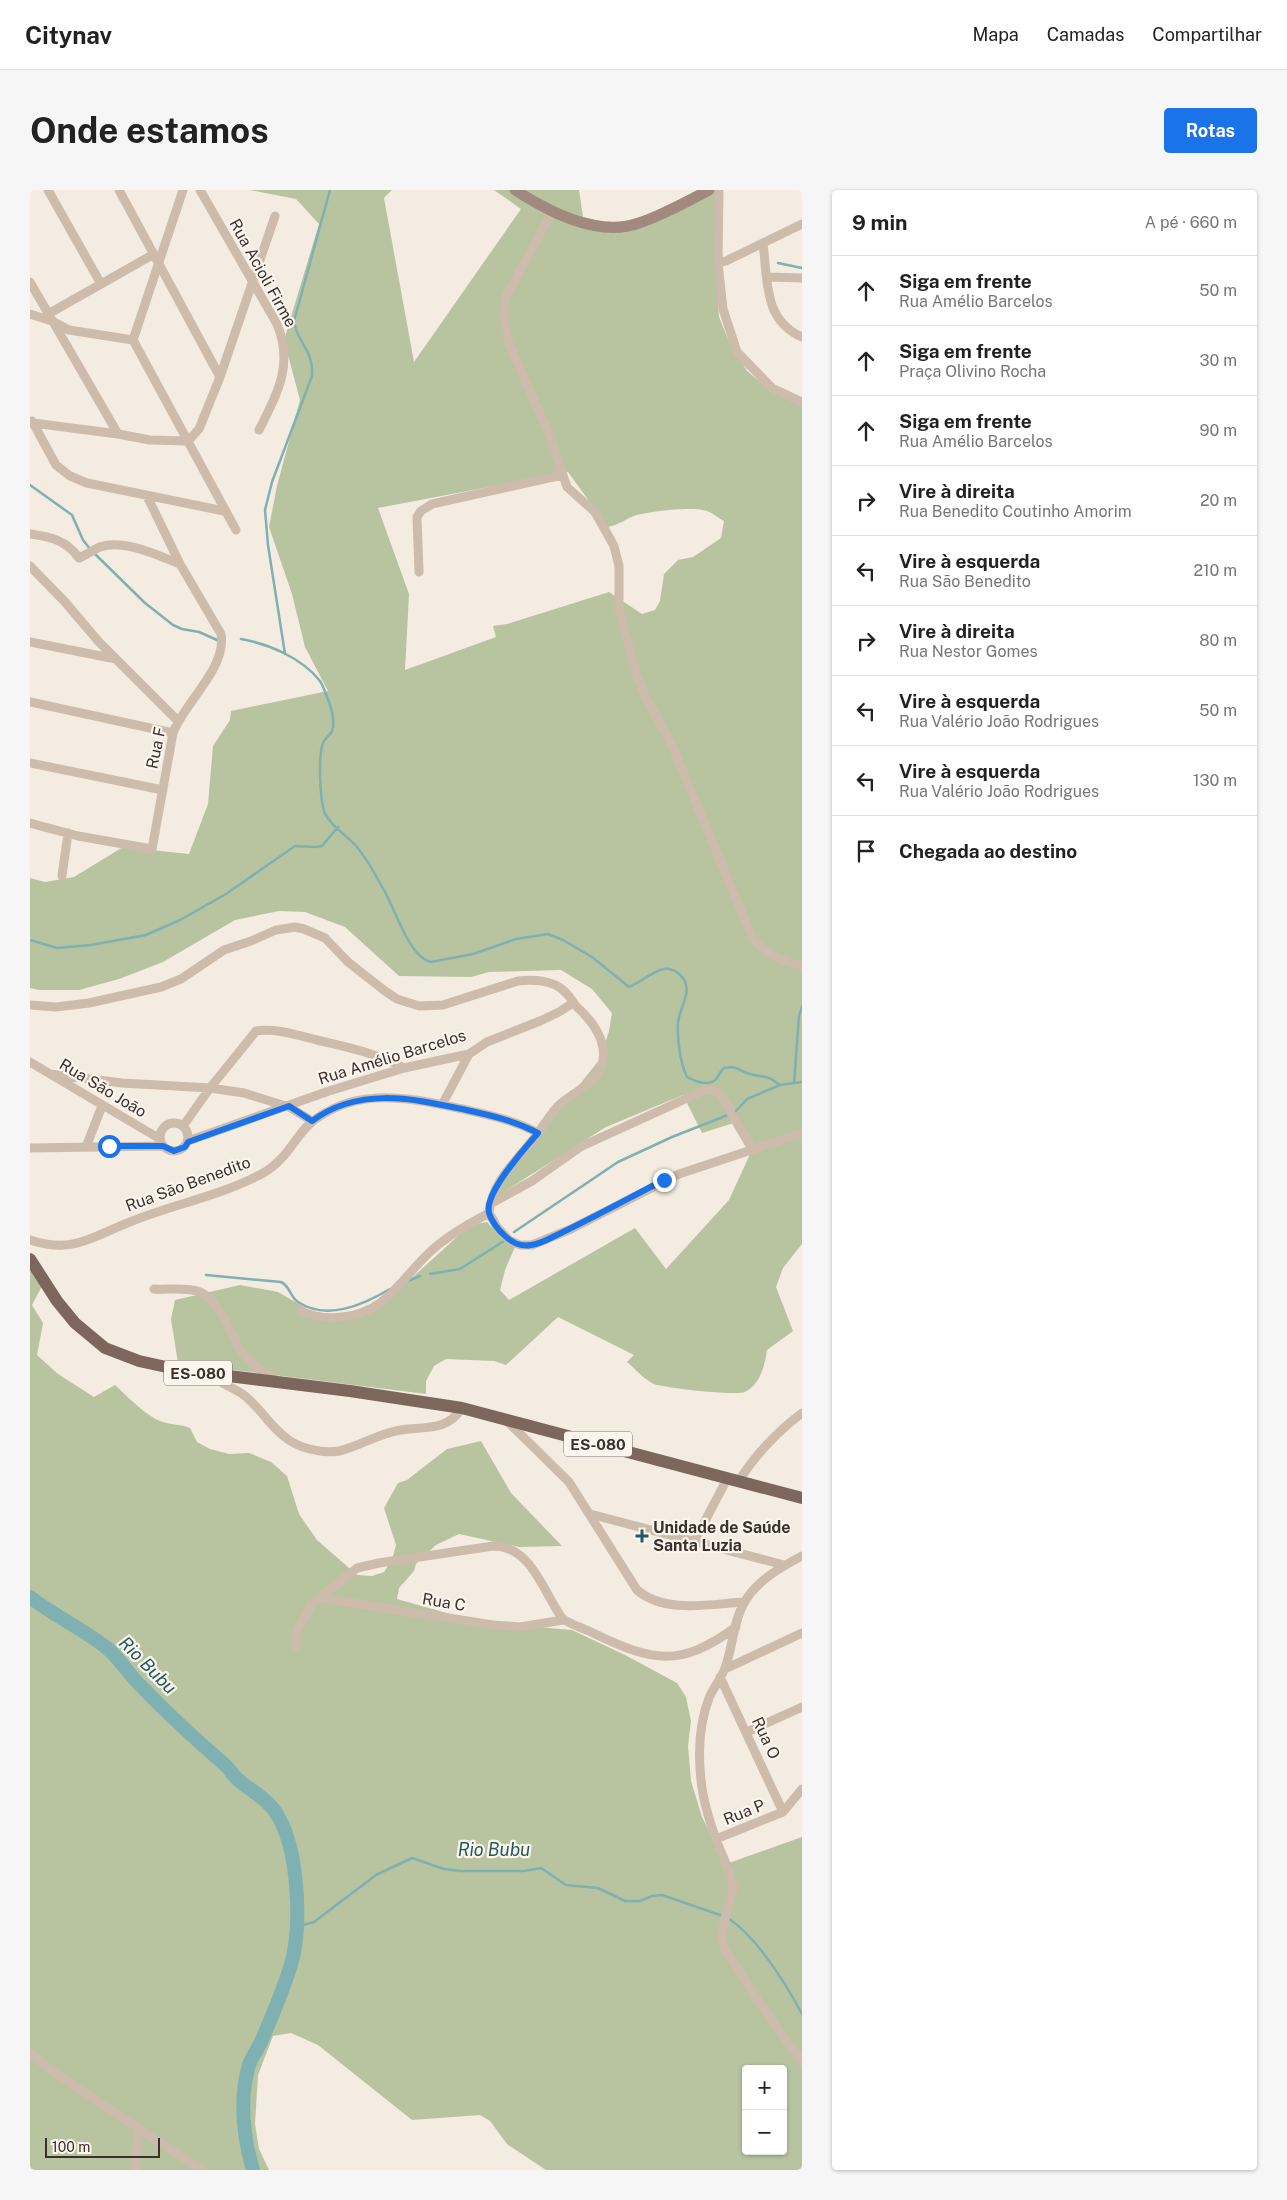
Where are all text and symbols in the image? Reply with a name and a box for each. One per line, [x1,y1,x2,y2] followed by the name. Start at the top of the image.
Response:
[25,21,112,49] text: Citynav
[972,24,1019,45] text: Mapa
[1047,24,1124,45] text: Camadas
[1152,24,1262,45] text: Compartilhar
[1164,108,1257,153] button: Rotas
[30,110,269,151] text: Onde estamos
[852,210,908,235] text: 9 min
[1145,213,1237,232] text: A pé · 660 m
[225,216,301,330] street label: Rua Acioli Firme
[899,270,1032,292] text: Siga em frente
[852,277,880,305] icon: ahead
[1199,281,1237,300] text: 50 m
[899,292,1052,311] text: Rua Amélio Barcelos
[899,340,1032,362] text: Siga em frente
[852,347,880,375] icon: ahead
[1200,351,1237,370] text: 30 m
[899,362,1046,381] text: Praça Olivino Rocha
[899,410,1032,432] text: Siga em frente
[852,417,880,445] icon: ahead
[1200,421,1237,440] text: 90 m
[899,432,1052,451] text: Rua Amélio Barcelos
[899,480,1015,502] text: Vire à direita
[852,487,880,515] icon: right
[1200,491,1237,510] text: 20 m
[899,502,1132,521] text: Rua Benedito Coutinho Amorim
[899,550,1040,572] text: Vire à esquerda
[852,557,880,585] icon: left
[1193,561,1237,580] text: 210 m
[899,572,1031,591] text: Rua São Benedito
[899,620,1015,642] text: Vire à direita
[852,627,880,655] icon: right
[1199,631,1237,650] text: 80 m
[899,642,1038,661] text: Rua Nestor Gomes
[899,690,1040,712] text: Vire à esquerda
[852,697,880,725] icon: left
[1199,701,1237,720] text: 50 m
[899,712,1099,731] text: Rua Valério João Rodrigues
[142,725,170,771] street label: Rua F
[899,760,1040,782] text: Vire à esquerda
[852,767,880,795] icon: left
[1193,771,1237,790] text: 130 m
[899,782,1099,801] text: Rua Valério João Rodrigues
[852,837,880,865] icon: arrive
[899,840,1077,862] text: Chegada ao destino
[316,1025,468,1089] street label: Rua Amélio Barcelos
[56,1055,150,1121] street label: Rua São João
[98,1135,121,1158] route start
[123,1153,253,1215] street label: Rua São Benedito
[653,1169,676,1192] route end
[164,1360,232,1386] road number: ES-080
[564,1432,632,1456] road number: ES-080
[653,1518,791,1555] place label: Unidade de Saúde Santa Luzia
[635,1529,649,1543] marker: Unidade de Saúde Santa Luzia
[421,1589,467,1615] street label: Rua C
[115,1632,181,1698] water label: Rio Bubu
[748,1714,784,1762] street label: Rua O
[721,1795,767,1829] street label: Rua P
[458,1839,530,1860] water label: Rio Bubu
[742,2065,787,2155] map controls
[742,2065,787,2110] button: +
[742,2110,787,2155] button: −
[45,2135,160,2158] scale bar
[52,2139,90,2155] text: 100 m

